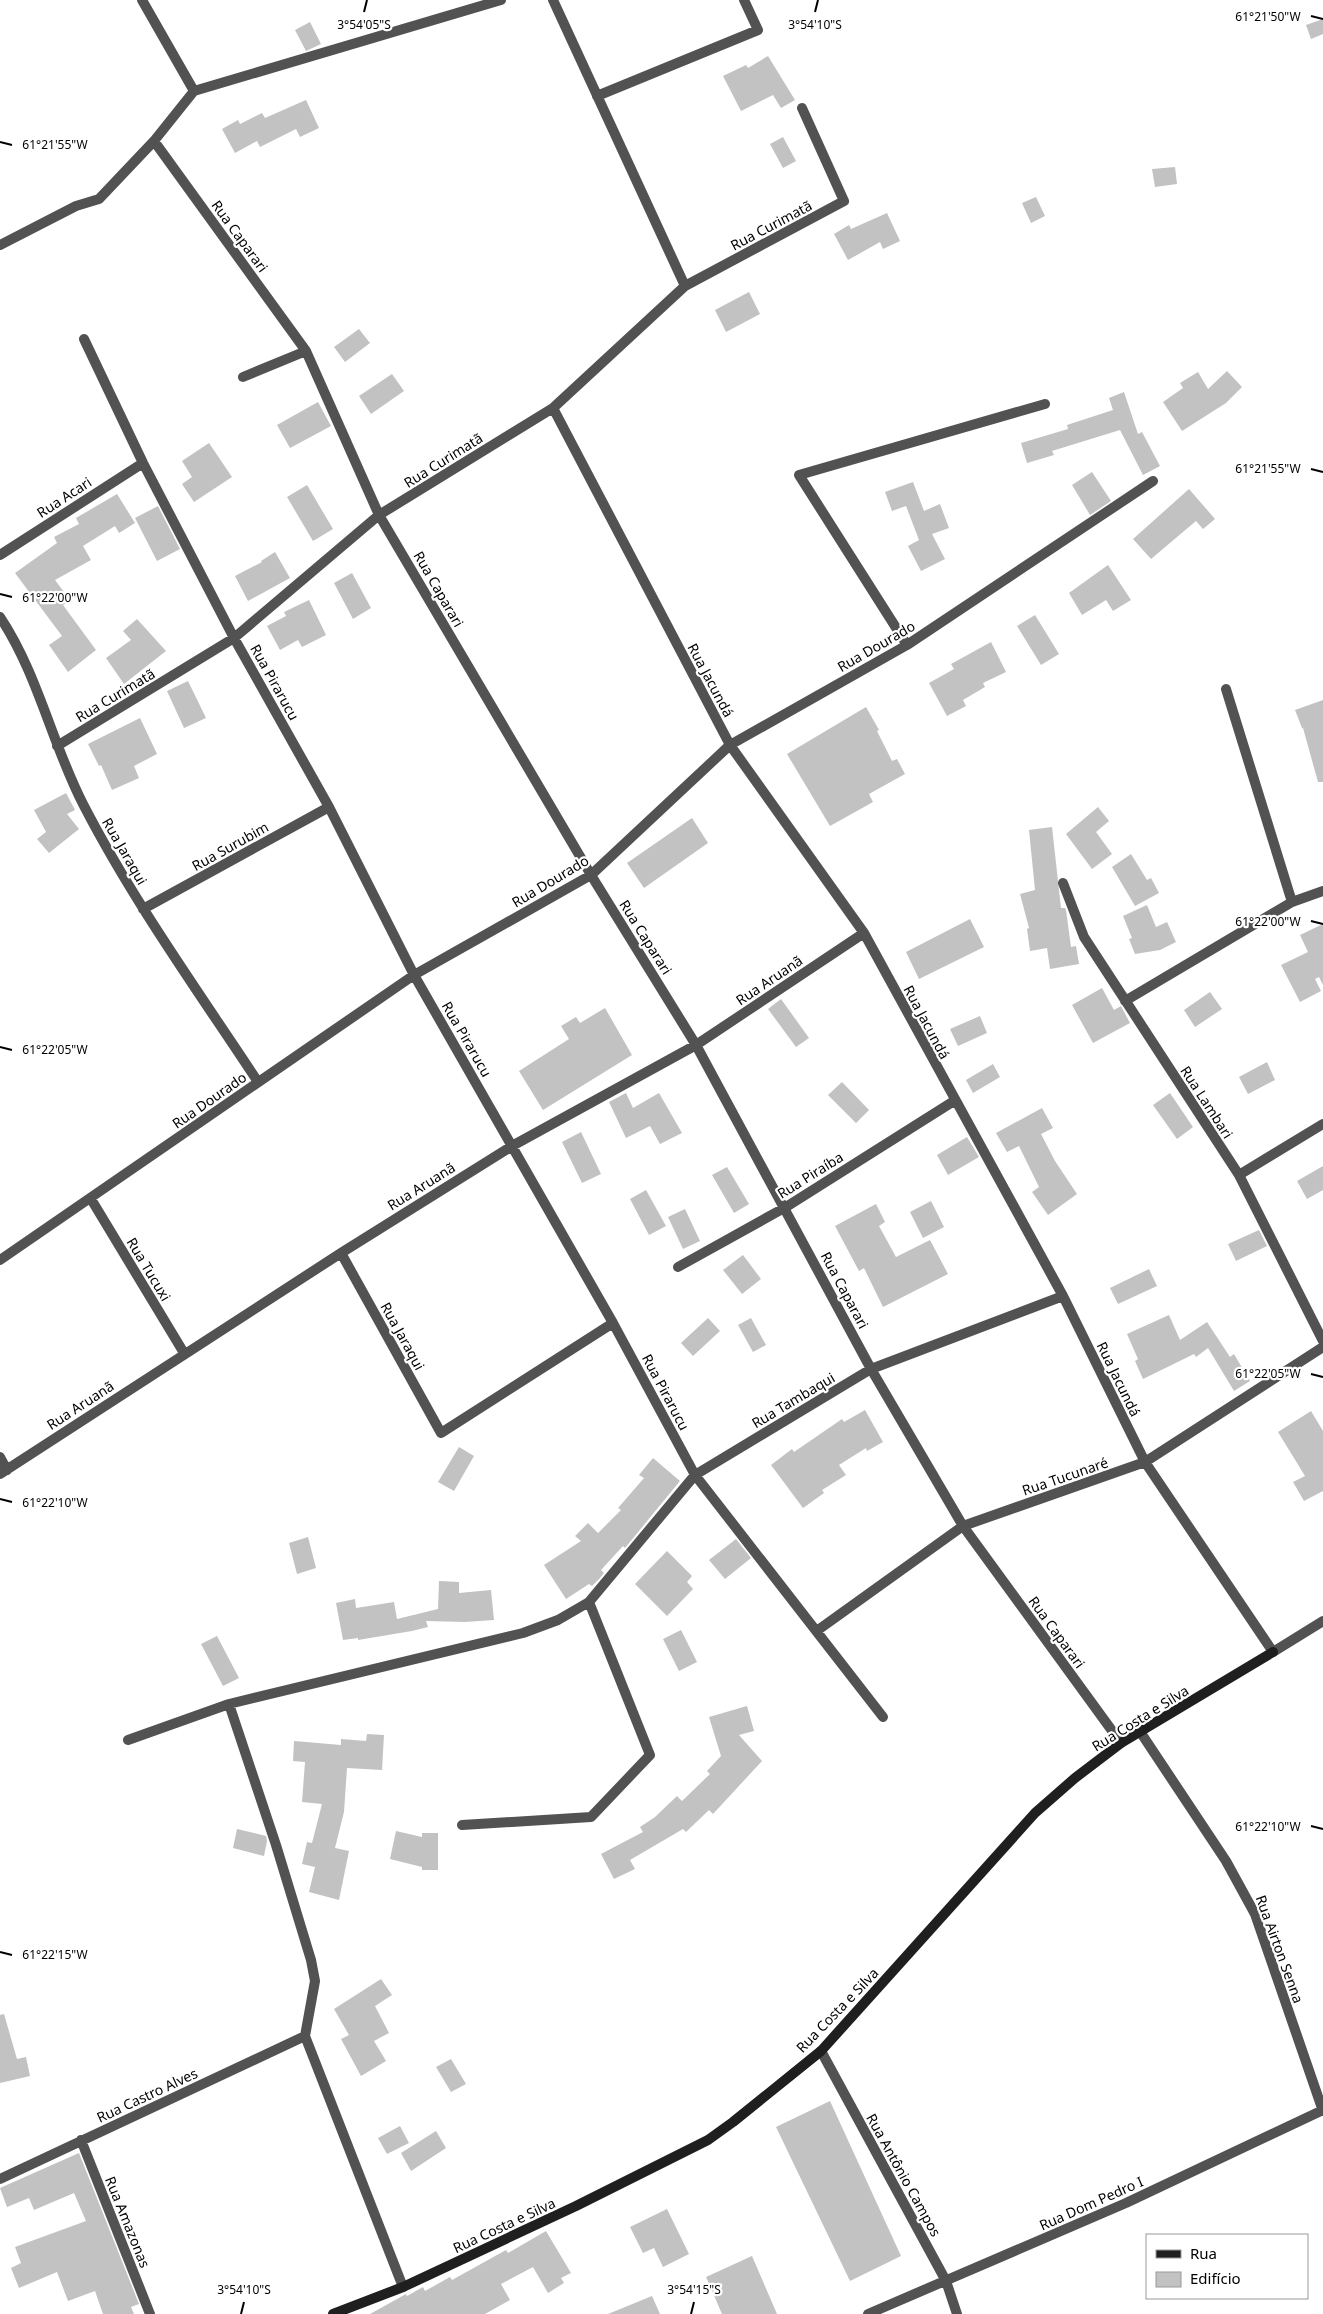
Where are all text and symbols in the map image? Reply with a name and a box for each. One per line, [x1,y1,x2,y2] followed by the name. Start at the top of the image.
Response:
[1235,8,1301,25] text: 61°21'50"W
[337,16,391,33] text: 3°54'05"S
[788,16,842,33] text: 3°54'10"S
[22,136,88,153] text: 61°21'55"W
[207,196,273,276] street label: Rua Caparari
[727,196,815,254] street label: Rua Curimatã
[400,428,486,492] street label: Rua Curimatã
[1235,460,1301,477] text: 61°21'55"W
[33,472,95,522] street label: Rua Acari
[410,548,468,630] street label: Rua Caparari
[22,589,88,606] text: 61°22'00"W
[834,616,918,676] street label: Rua Dourado
[684,640,738,720] street label: Rua Jacundá
[246,641,304,723] street label: Rua Pirarucu
[72,664,158,726] street label: Rua Curimatã
[98,814,152,888] street label: Rua Jaraqui
[188,817,272,875] street label: Rua Surubim
[508,851,592,911] street label: Rua Dourado
[615,896,677,978] street label: Rua Caparari
[1235,913,1301,930] text: 61°22'00"W
[732,951,806,1009] street label: Rua Aruanã
[900,982,954,1062] street label: Rua Jacundá
[438,998,496,1080] street label: Rua Pirarucu
[22,1041,88,1058] text: 61°22'05"W
[1176,1062,1238,1142] street label: Rua Lambari
[168,1067,250,1133] street label: Rua Dourado
[773,1147,847,1203] street label: Rua Piraíba
[383,1158,459,1214] street label: Rua Aruanã
[123,1234,175,1304] street label: Rua Tucuxi
[817,1248,873,1332] street label: Rua Caparari
[377,1299,429,1373] street label: Rua Jaraqui
[1093,1338,1145,1420] street label: Rua Jacundá
[638,1350,694,1434] street label: Rua Pirarucu
[1235,1365,1301,1382] text: 61°22'05"W
[748,1368,838,1432] street label: Rua Tambaqui
[43,1376,117,1434] street label: Rua Aruanã
[1019,1452,1111,1500] street label: Rua Tucunaré
[22,1494,88,1511] text: 61°22'10"W
[1024,1592,1090,1672] street label: Rua Caparari
[1088,1681,1192,1755] street label: Rua Costa e Silva
[1235,1818,1301,1835] text: 61°22'10"W
[1252,1892,1308,2006] street label: Rua Airton Senna
[22,1946,88,1963] text: 61°22'15"W
[792,1964,882,2056] street label: Rua Costa e Silva
[93,2063,201,2127] street label: Rua Castro Alves
[862,2110,946,2240] street label: Rua Antônio Campos
[1036,2172,1146,2234] street label: Rua Dom Pedro I
[101,2173,155,2271] street label: Rua Amazonas
[450,2193,558,2257] street label: Rua Costa e Silva
[1146,2234,1308,2299] legend
[1190,2243,1217,2263] text: Rua
[1190,2268,1241,2288] text: Edifício
[217,2281,271,2298] text: 3°54'10"S
[667,2281,721,2298] text: 3°54'15"S

